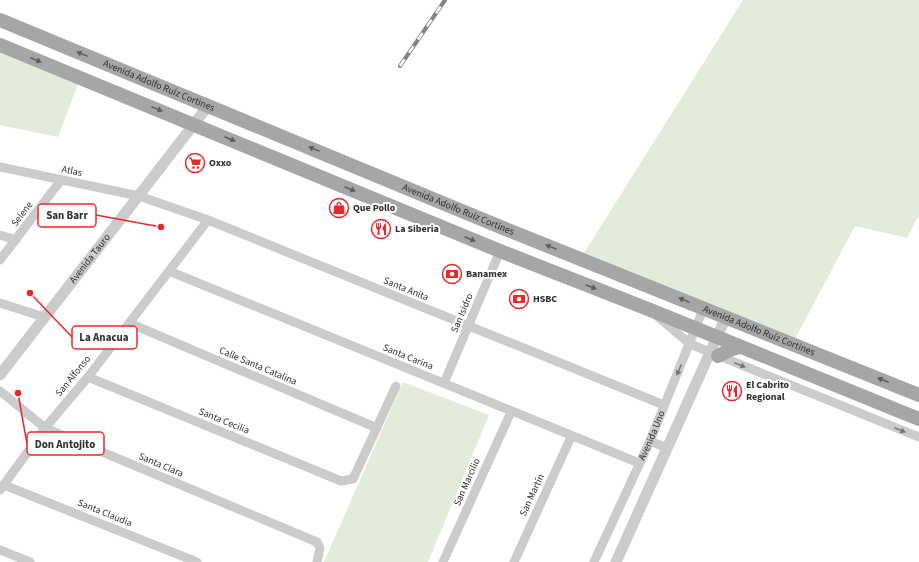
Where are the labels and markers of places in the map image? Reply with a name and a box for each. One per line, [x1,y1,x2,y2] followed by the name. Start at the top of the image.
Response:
[184,152,206,174] supermarket icon: Oxxo
[209,156,232,170] place label: Oxxo
[328,197,350,219] shop icon: Que Pollo
[353,201,396,215] place label: Que Pollo
[38,204,96,227] callout: San Barr
[370,218,392,240] restaurant icon: La Siberia
[395,222,439,236] place label: La Siberia
[441,263,463,285] bank icon: Banamex
[466,267,507,281] place label: Banamex
[508,288,530,310] bank icon: HSBC
[533,292,557,306] place label: HSBC
[72,326,137,349] callout: La Anacua
[746,378,790,404] place label: El Cabrito Regional
[721,380,743,402] restaurant icon: El Cabrito Regional
[27,432,104,455] callout: Don Antojito

